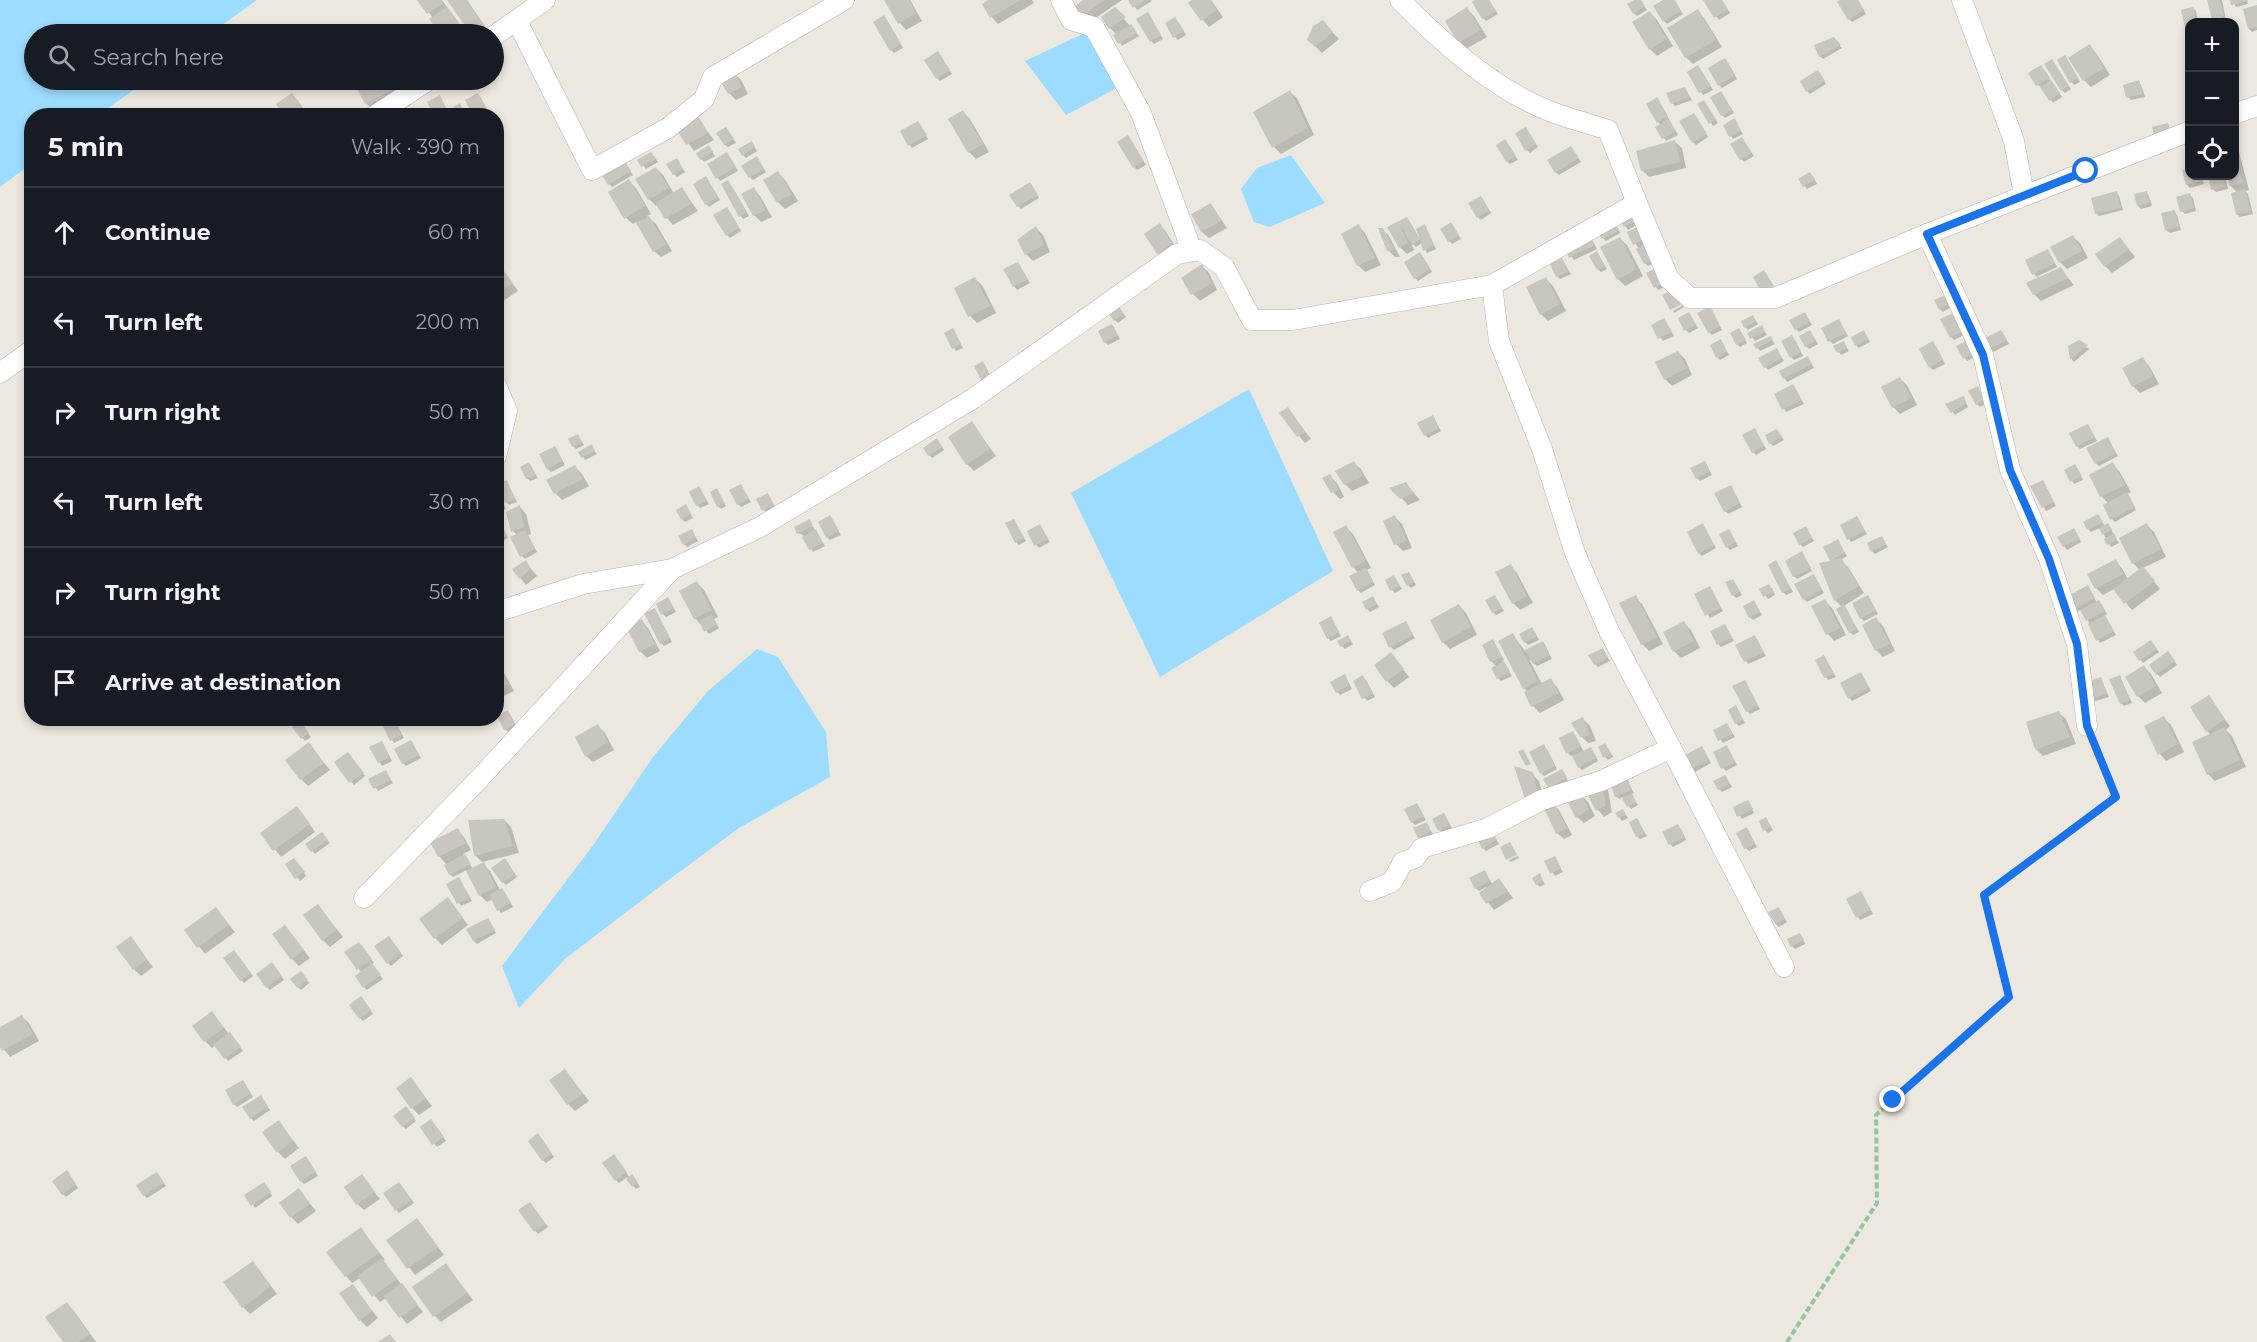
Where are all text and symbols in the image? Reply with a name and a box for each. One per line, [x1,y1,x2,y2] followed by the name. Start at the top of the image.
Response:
[2185,18,2239,180] map controls
[2185,18,2239,72] button: +
[24,24,504,90] search box
[45,41,78,74] icon: search
[93,44,224,71] text: Search here
[2185,72,2239,126] button: −
[2185,126,2239,180] button: locate
[48,131,124,163] text: 5 min
[351,135,480,159] text: Walk · 390 m
[2072,157,2098,183] route start
[48,216,81,249] icon: ahead
[105,219,211,246] text: Continue
[428,220,480,244] text: 60 m
[48,306,81,339] icon: left
[105,309,203,336] text: Turn left
[416,310,480,334] text: 200 m
[48,396,81,429] icon: right
[105,399,220,426] text: Turn right
[429,400,480,424] text: 50 m
[48,486,81,519] icon: left
[105,489,203,516] text: Turn left
[429,490,480,514] text: 30 m
[48,576,81,609] icon: right
[105,579,220,606] text: Turn right
[429,580,480,604] text: 50 m
[48,666,81,699] icon: arrive
[105,669,341,696] text: Arrive at destination
[1879,1086,1905,1112] route end

